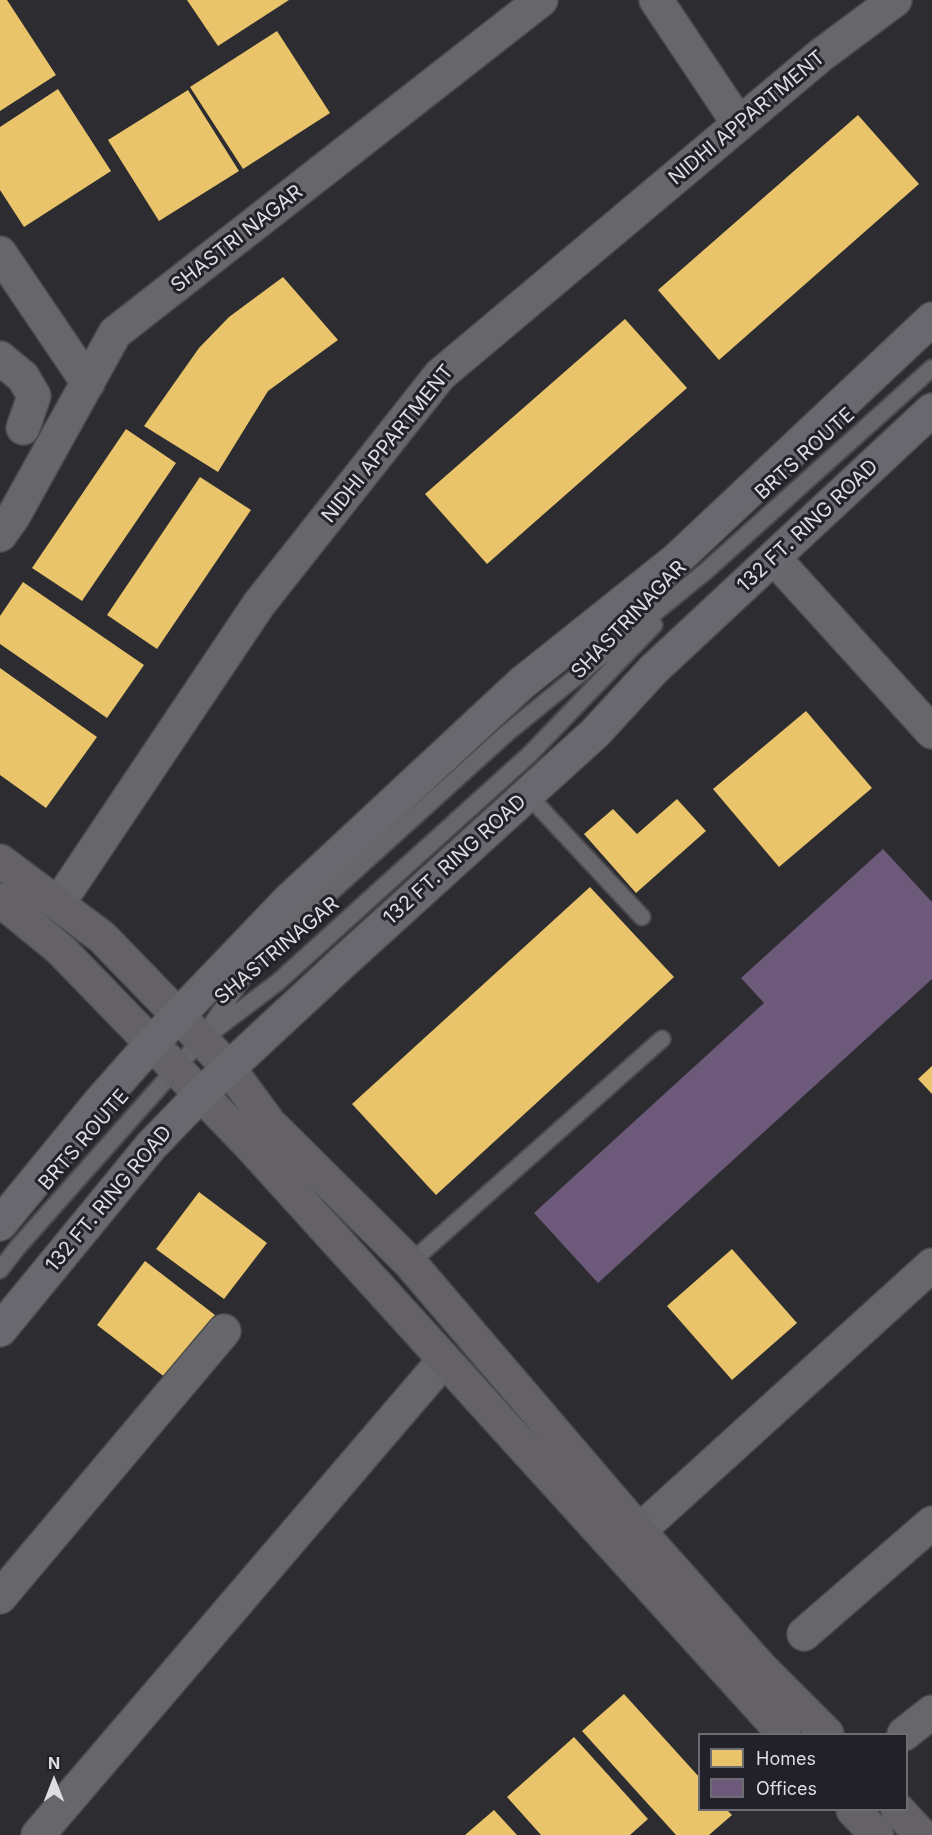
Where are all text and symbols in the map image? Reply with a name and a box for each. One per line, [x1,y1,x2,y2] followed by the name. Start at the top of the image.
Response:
[664,46,830,190] street label: NIDHI APPARTMENT
[166,180,308,298] street label: SHASTRI NAGAR
[317,360,459,528] street label: NIDHI APPARTMENT
[750,403,860,505] street label: BRTS ROUTE
[733,455,883,597] street label: 132 FT. RING ROAD
[567,556,691,684] street label: SHASTRINAGAR
[379,790,531,930] street label: 132 FT. RING ROAD
[210,892,344,1010] street label: SHASTRINAGAR
[34,1085,134,1195] street label: BRTS ROUTE
[41,1121,177,1277] street label: 132 FT. RING ROAD
[698,1733,908,1811] legend
[756,1748,816,1769] text: Homes
[24,1751,84,1811] north arrow
[48,1753,60,1773] text: N
[756,1778,817,1799] text: Offices

